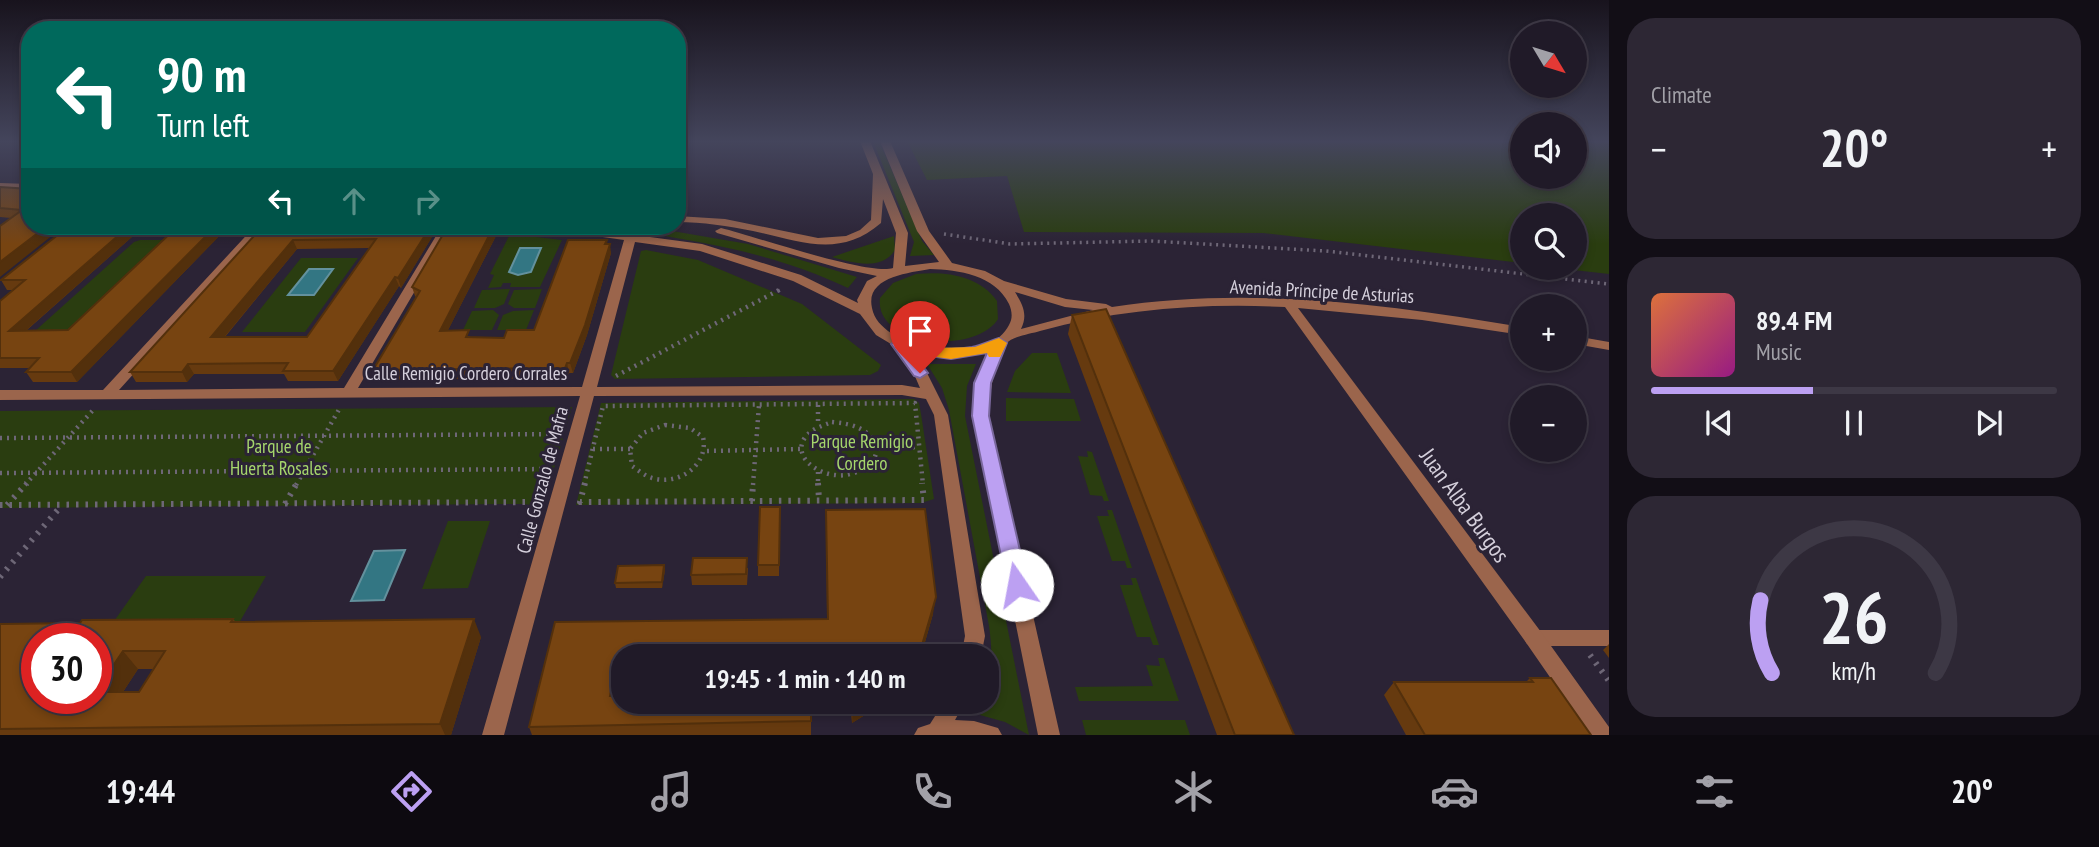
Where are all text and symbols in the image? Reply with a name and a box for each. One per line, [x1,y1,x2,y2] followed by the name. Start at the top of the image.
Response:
[1510,21,1587,98] north arrow
[1510,21,1587,462] map controls
[157,42,246,106] text: 90 m
[42,49,133,140] icon: left
[1651,80,1712,109] text: Climate
[157,104,249,146] text: Turn left
[1510,112,1587,189] button: sound
[1820,114,1888,181] text: 20°
[1651,124,1667,173] text: −
[2041,124,2057,173] text: +
[262,182,300,220] icon: left
[335,182,373,220] icon: ahead
[408,182,446,220] icon: right
[1510,203,1587,280] button: search
[1229,274,1415,308] street label: Avenida Príncipe de Asturias
[1510,294,1587,371] button: +
[890,301,950,373] pin
[1756,304,1832,337] text: 89.4 FM
[901,312,939,350] icon: arrive
[1756,337,1802,366] text: Music
[365,361,567,385] street label: Calle Remigio Cordero Corrales
[1510,385,1587,462] button: −
[511,404,573,556] street label: Calle Gonzalo de Mafra
[1700,404,1738,442] icon: previous
[1835,404,1873,442] icon: pause
[1970,404,2008,442] icon: next
[811,429,913,475] park label: Parque Remigio Cordero
[230,434,328,480] park label: Parque de Huerta Rosales
[1413,441,1516,568] street label: Juan Alba Burgos
[980,548,1054,622] position arrow
[1819,569,1889,663] text: 26
[21,623,112,714] speed limit sign: 30
[1832,654,1876,686] text: km/h
[705,662,905,695] text: 19:45 · 1 min · 140 m
[387,767,436,816] icon: directions
[647,767,696,816] icon: music
[908,767,957,816] icon: phone
[1169,767,1218,816] icon: climate
[1430,767,1479,816] icon: car
[1690,767,1739,816] icon: filters
[106,770,175,812] text: 19:44
[1951,770,1993,812] text: 20°

